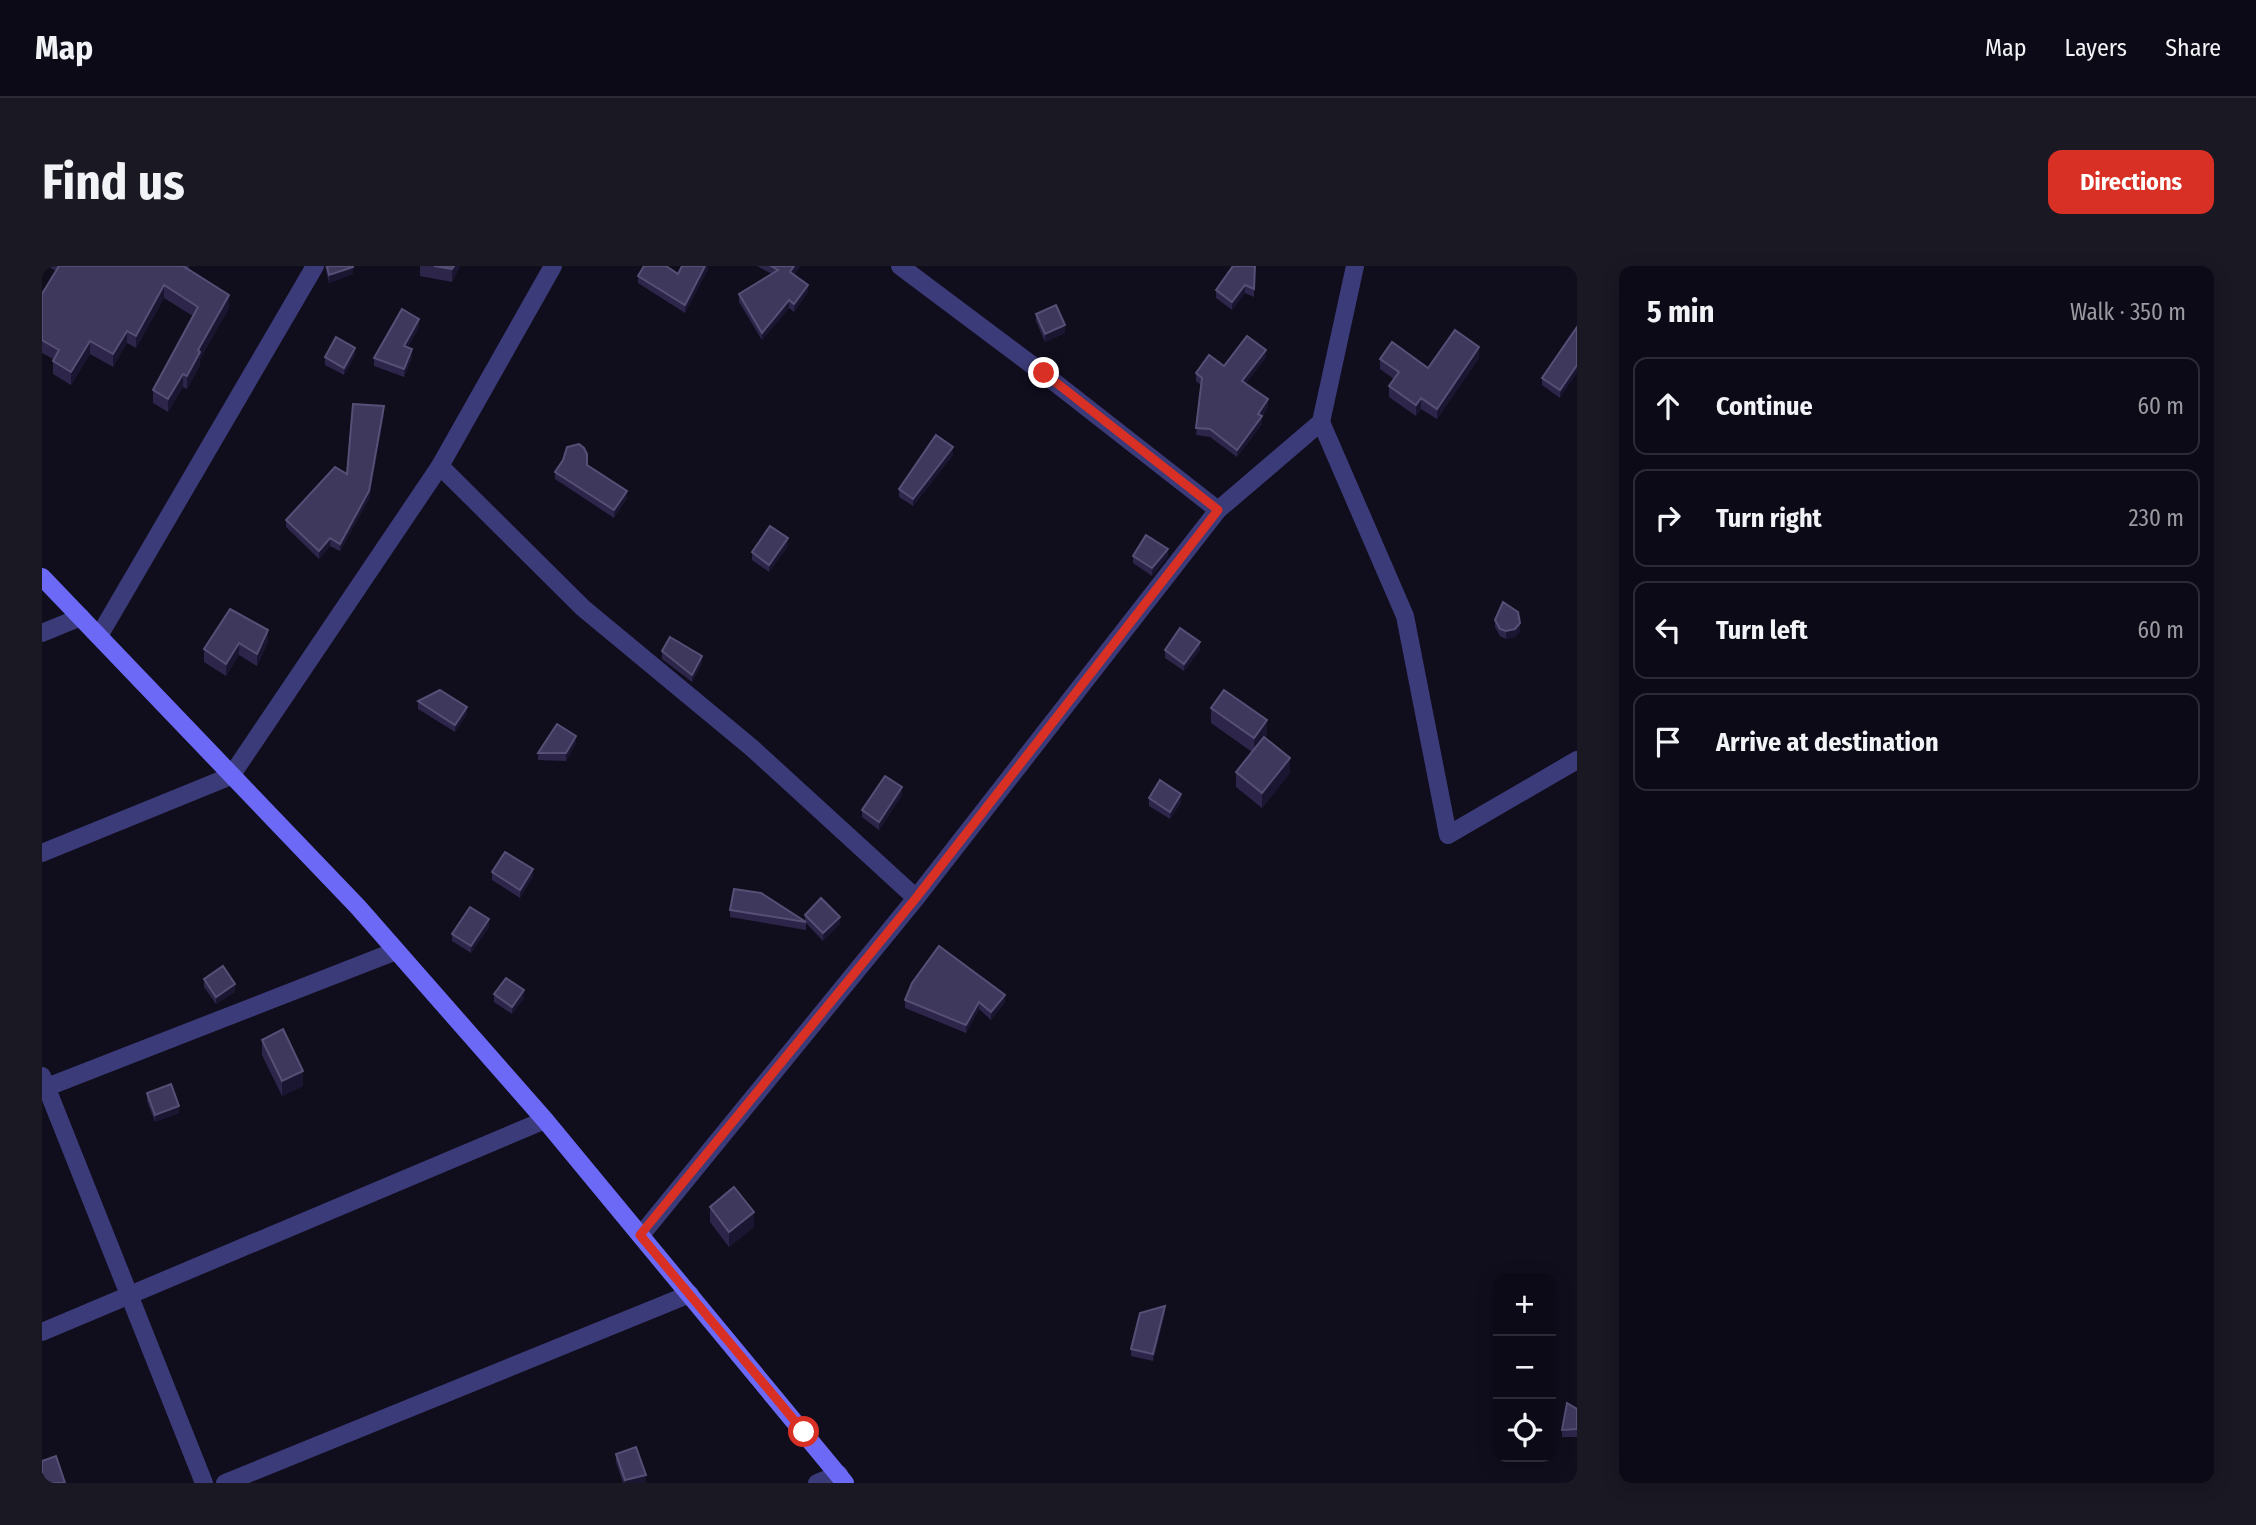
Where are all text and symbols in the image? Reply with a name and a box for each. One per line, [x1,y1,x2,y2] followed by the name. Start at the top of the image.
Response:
[35,28,93,68] text: Map
[1985,34,2027,62] text: Map
[2065,34,2127,62] text: Layers
[2165,34,2221,62] text: Share
[2048,150,2214,214] button: Directions
[42,153,185,212] text: Find us
[1647,294,1714,330] text: 5 min
[2070,298,2186,326] text: Walk · 350 m
[1028,357,1059,388] route end
[1649,387,1687,425] icon: ahead
[1716,391,1813,422] text: Continue
[2138,392,2184,420] text: 60 m
[1649,499,1687,537] icon: right
[1716,503,1822,534] text: Turn right
[2128,504,2184,532] text: 230 m
[1649,611,1687,649] icon: left
[1716,615,1808,646] text: Turn left
[2138,616,2184,644] text: 60 m
[1649,723,1687,761] icon: arrive
[1716,727,1939,758] text: Arrive at destination
[1493,1273,1556,1462] map controls
[1493,1273,1556,1336] button: +
[1493,1336,1556,1399] button: −
[1493,1399,1556,1462] button: locate
[788,1416,819,1447] route start

